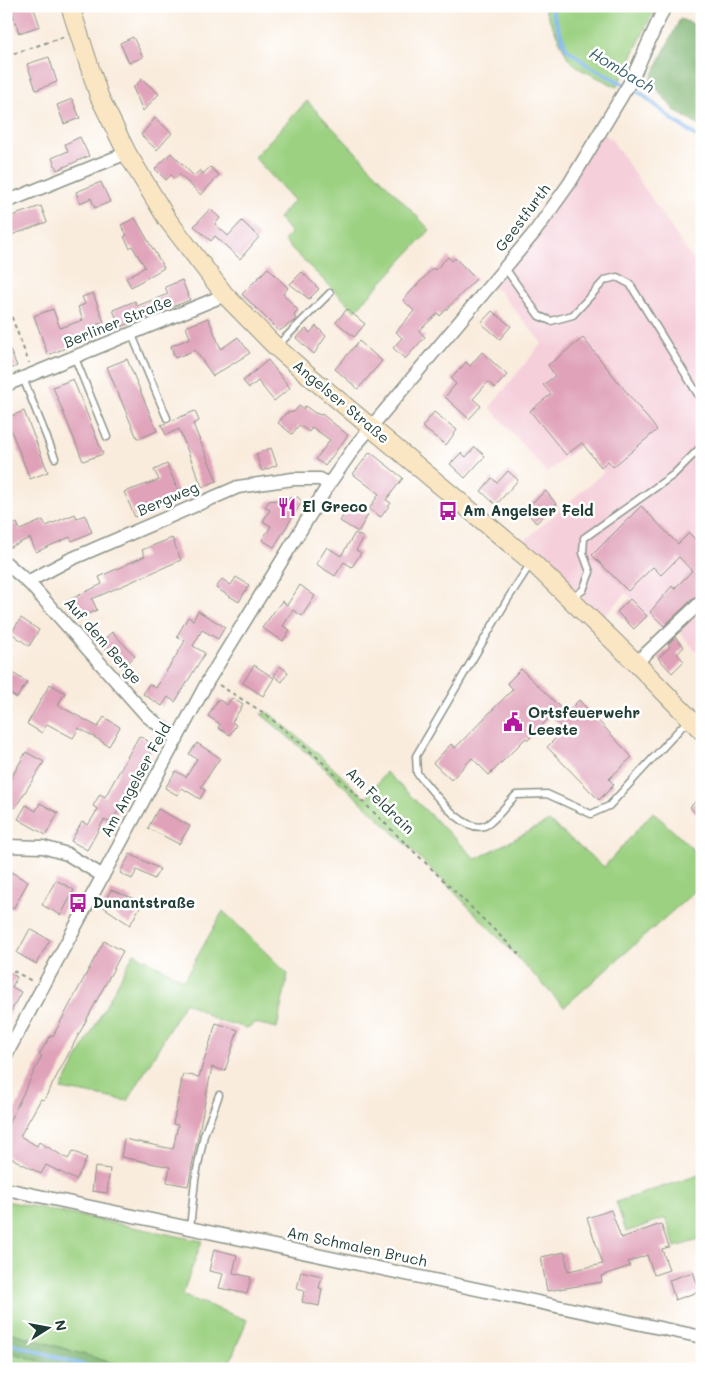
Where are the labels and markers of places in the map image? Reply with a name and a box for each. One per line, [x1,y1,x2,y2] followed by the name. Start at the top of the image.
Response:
[276,496,298,518] restaurant icon: El Greco
[302,496,367,516] place label: El Greco
[437,500,459,522] bus stop icon: Am Angelser Feld
[463,500,594,520] place label: Am Angelser Feld
[528,702,640,739] place label: Ortsfeuerwehr Leeste
[502,711,524,733] public building icon: Ortsfeuerwehr Leeste
[67,892,89,914] bus stop icon: Dunantstraße
[93,892,195,912] place label: Dunantstraße

